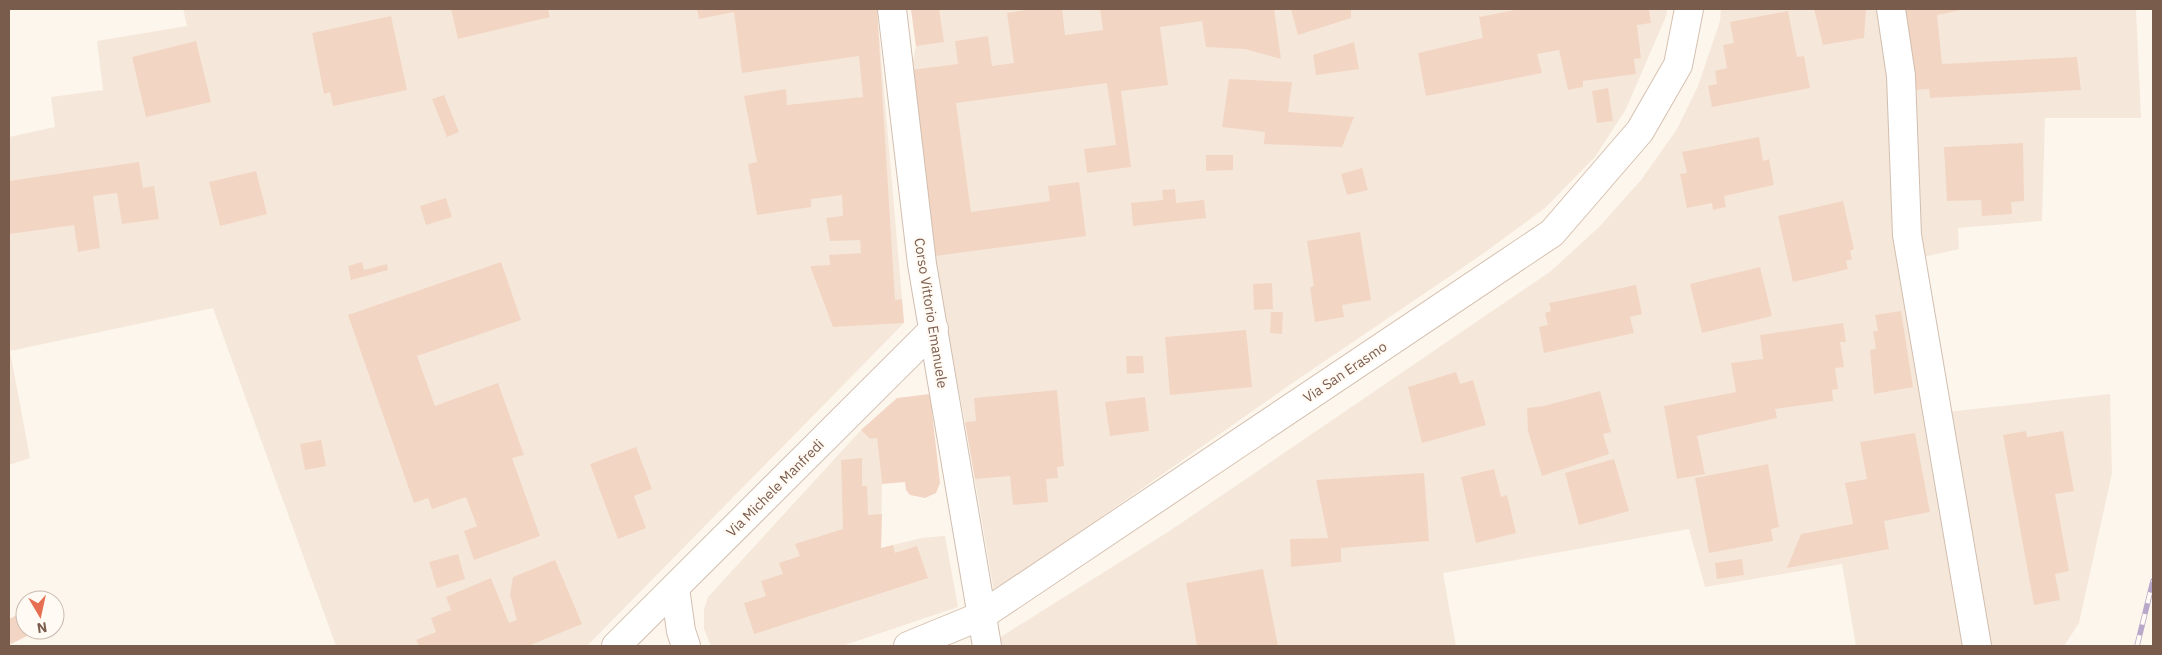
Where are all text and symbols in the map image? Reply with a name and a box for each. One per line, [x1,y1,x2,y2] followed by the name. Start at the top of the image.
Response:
[910,237,952,390] street label: Corso Vittorio Emanuele
[1300,337,1390,407] street label: Via San Erasmo
[722,435,828,541] street label: Via Michele Manfredi
[15,590,65,640] north arrow
[36,618,48,638] text: N

